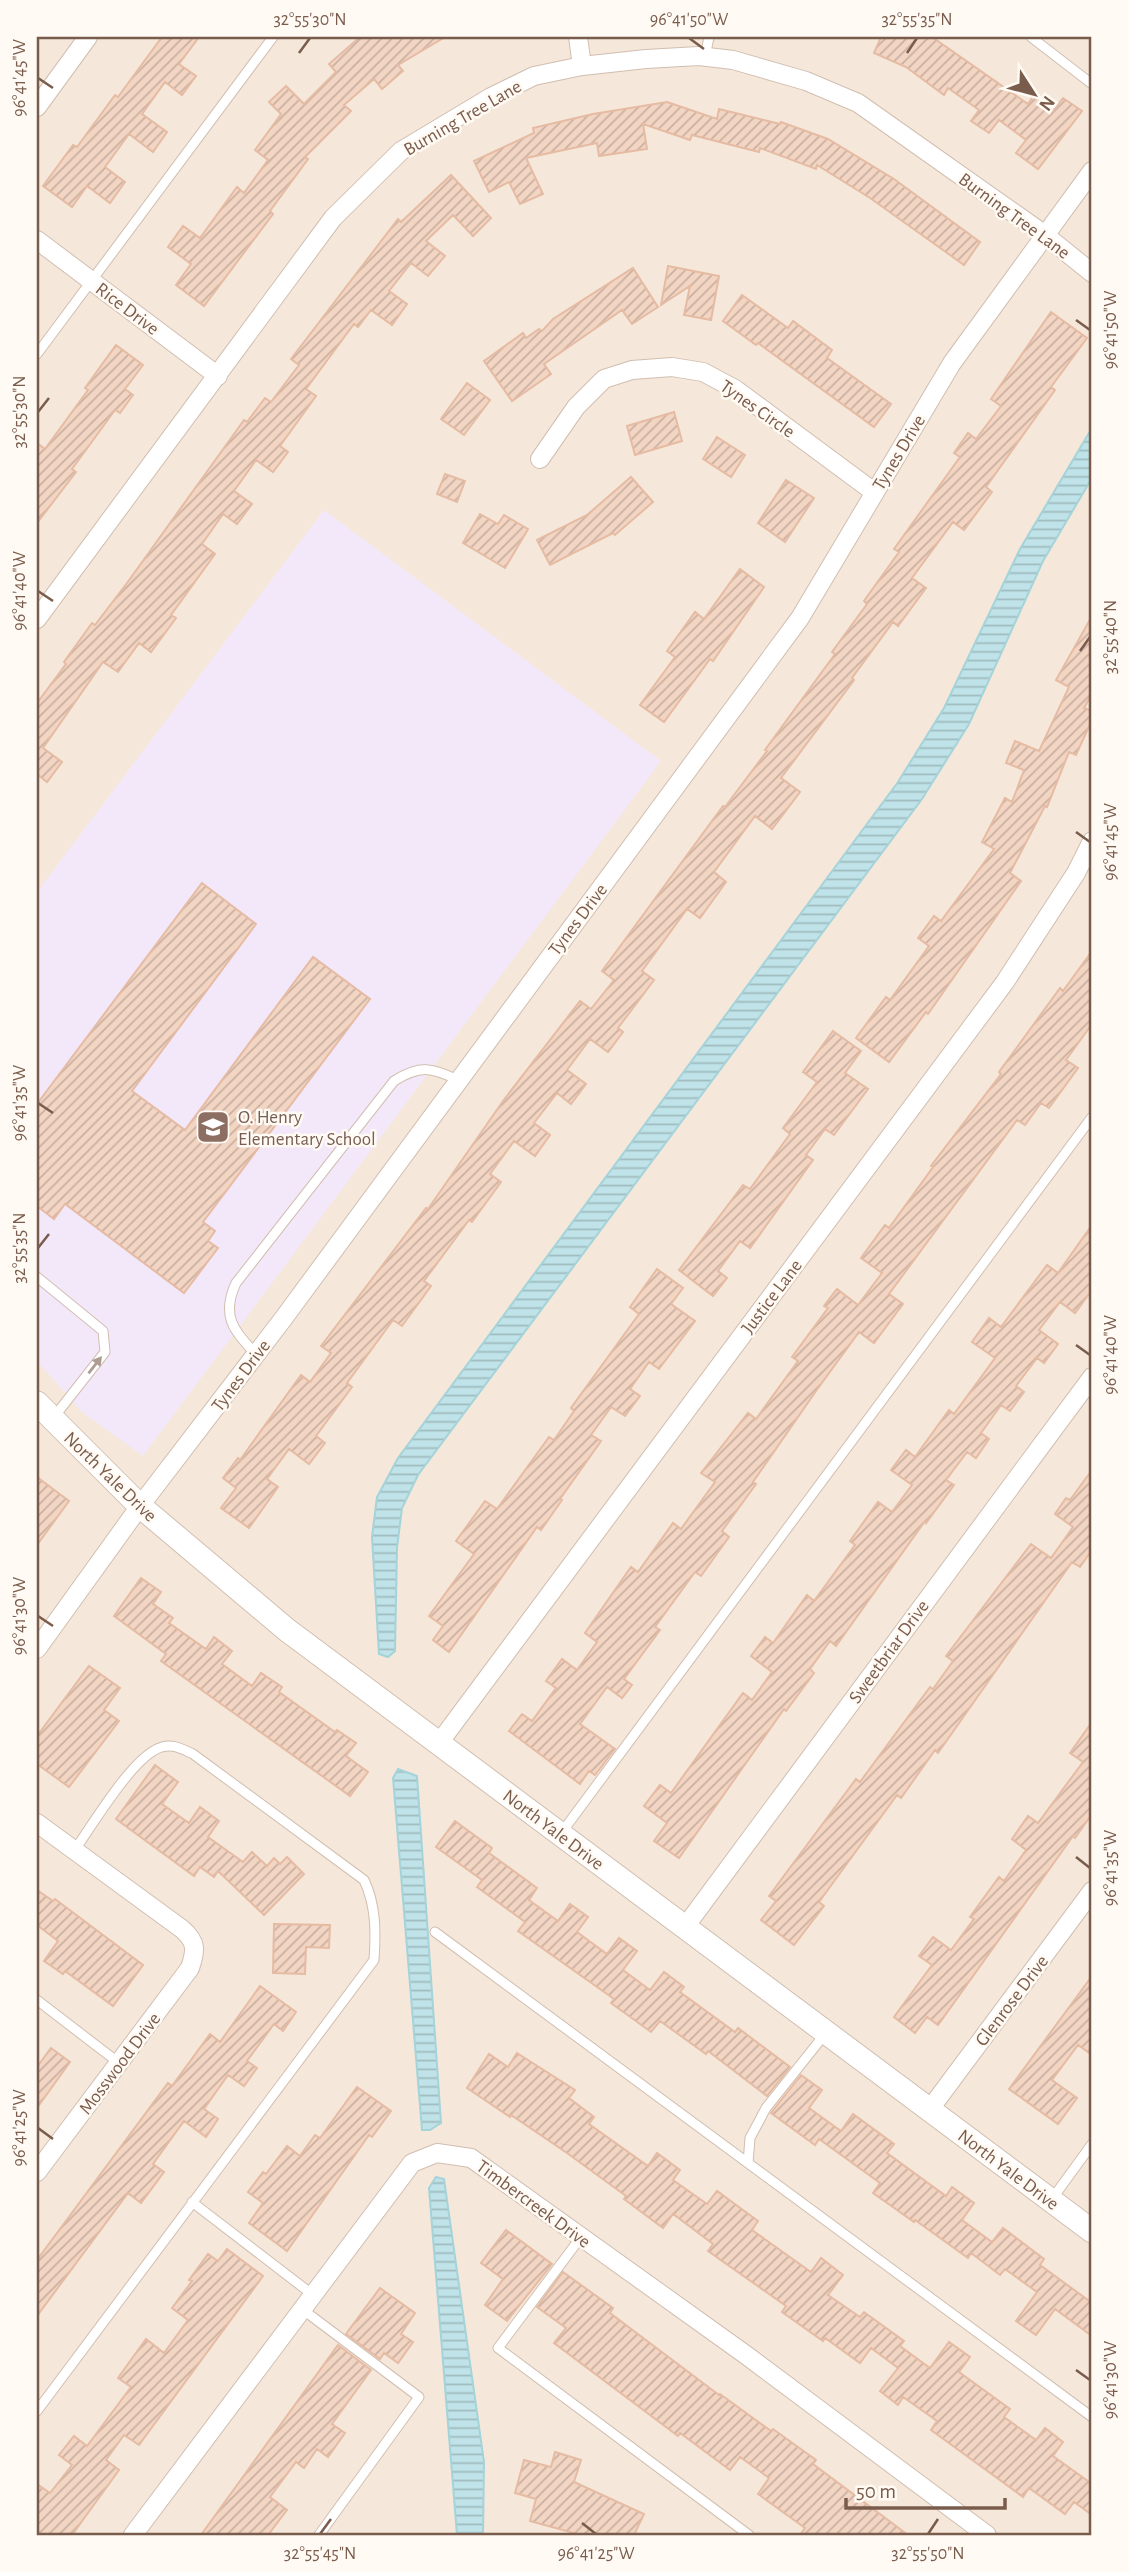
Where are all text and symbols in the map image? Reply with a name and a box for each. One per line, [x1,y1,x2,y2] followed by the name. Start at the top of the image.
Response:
[273,11,347,29] text: 32°55'30"N
[650,11,728,29] text: 96°41'50"W
[881,11,953,29] text: 32°55'35"N
[11,39,29,117] text: 96°41'45"W
[1000,60,1070,130] north arrow
[401,77,525,160] street label: Burning Tree Lane
[1035,92,1058,114] text: N
[955,170,1073,263] street label: Burning Tree Lane
[92,279,162,339] street label: Rice Drive
[1102,291,1120,369] text: 96°41'50"W
[11,375,29,449] text: 32°55'30"N
[716,377,798,442] street label: Tynes Circle
[869,412,929,494] street label: Tynes Drive
[11,551,29,631] text: 96°41'40"W
[1102,600,1120,674] text: 32°55'40"N
[1102,803,1120,881] text: 96°41'45"W
[545,880,611,959] street label: Tynes Drive
[11,1065,29,1141] text: 96°41'35"W
[194,1108,232,1146] school or university icon: O. Henry Elementary School
[238,1108,376,1149] place label: O. Henry Elementary School
[11,1212,29,1284] text: 32°55'35"N
[738,1256,806,1337] street label: Justice Lane
[1102,1315,1120,1395] text: 96°41'40"W
[208,1336,274,1415] street label: Tynes Drive
[87,1356,101,1374] one-way arrow
[60,1428,160,1526] street label: North Yale Drive
[11,1577,29,1655] text: 96°41'30"W
[846,1597,933,1707] street label: Sweetbriar Drive
[499,1786,607,1874] street label: North Yale Drive
[1102,1830,1120,1906] text: 96°41'35"W
[972,1952,1052,2050] street label: Glenrose Drive
[76,2010,164,2118] street label: Mosswood Drive
[11,2089,29,2167] text: 96°41'25"W
[954,2126,1062,2214] street label: North Yale Drive
[473,2157,594,2252] street label: Timbercreek Drive
[1102,2341,1120,2419] text: 96°41'30"W
[846,2467,1005,2511] scale bar
[856,2481,896,2502] text: 50 m
[284,2545,356,2563] text: 32°55'45"N
[557,2545,635,2563] text: 96°41'25"W
[891,2545,965,2563] text: 32°55'50"N

